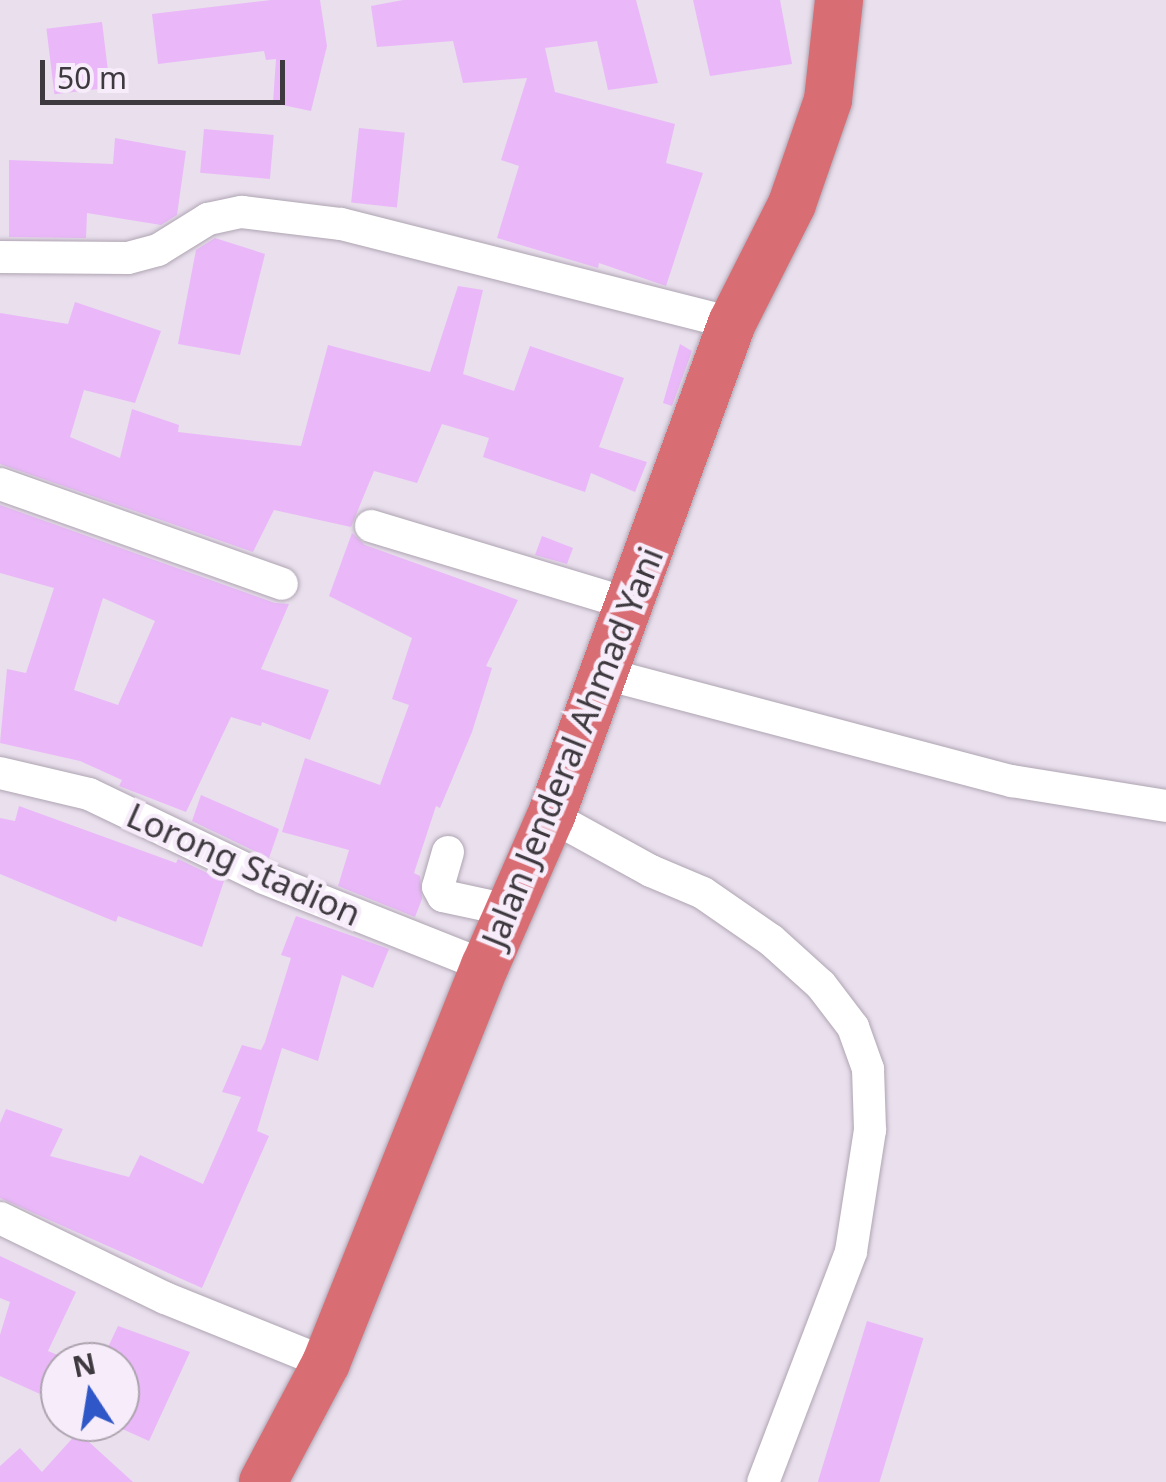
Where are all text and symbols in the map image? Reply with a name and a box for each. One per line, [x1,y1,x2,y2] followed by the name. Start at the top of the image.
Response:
[45,40,290,102] scale bar
[57,57,127,98] text: 50 m
[472,541,672,953] street label: Jalan Jenderal Ahmad Yani
[121,794,367,934] street label: Lorong Stadion
[40,1342,140,1442] north arrow
[69,1344,99,1386] text: N

